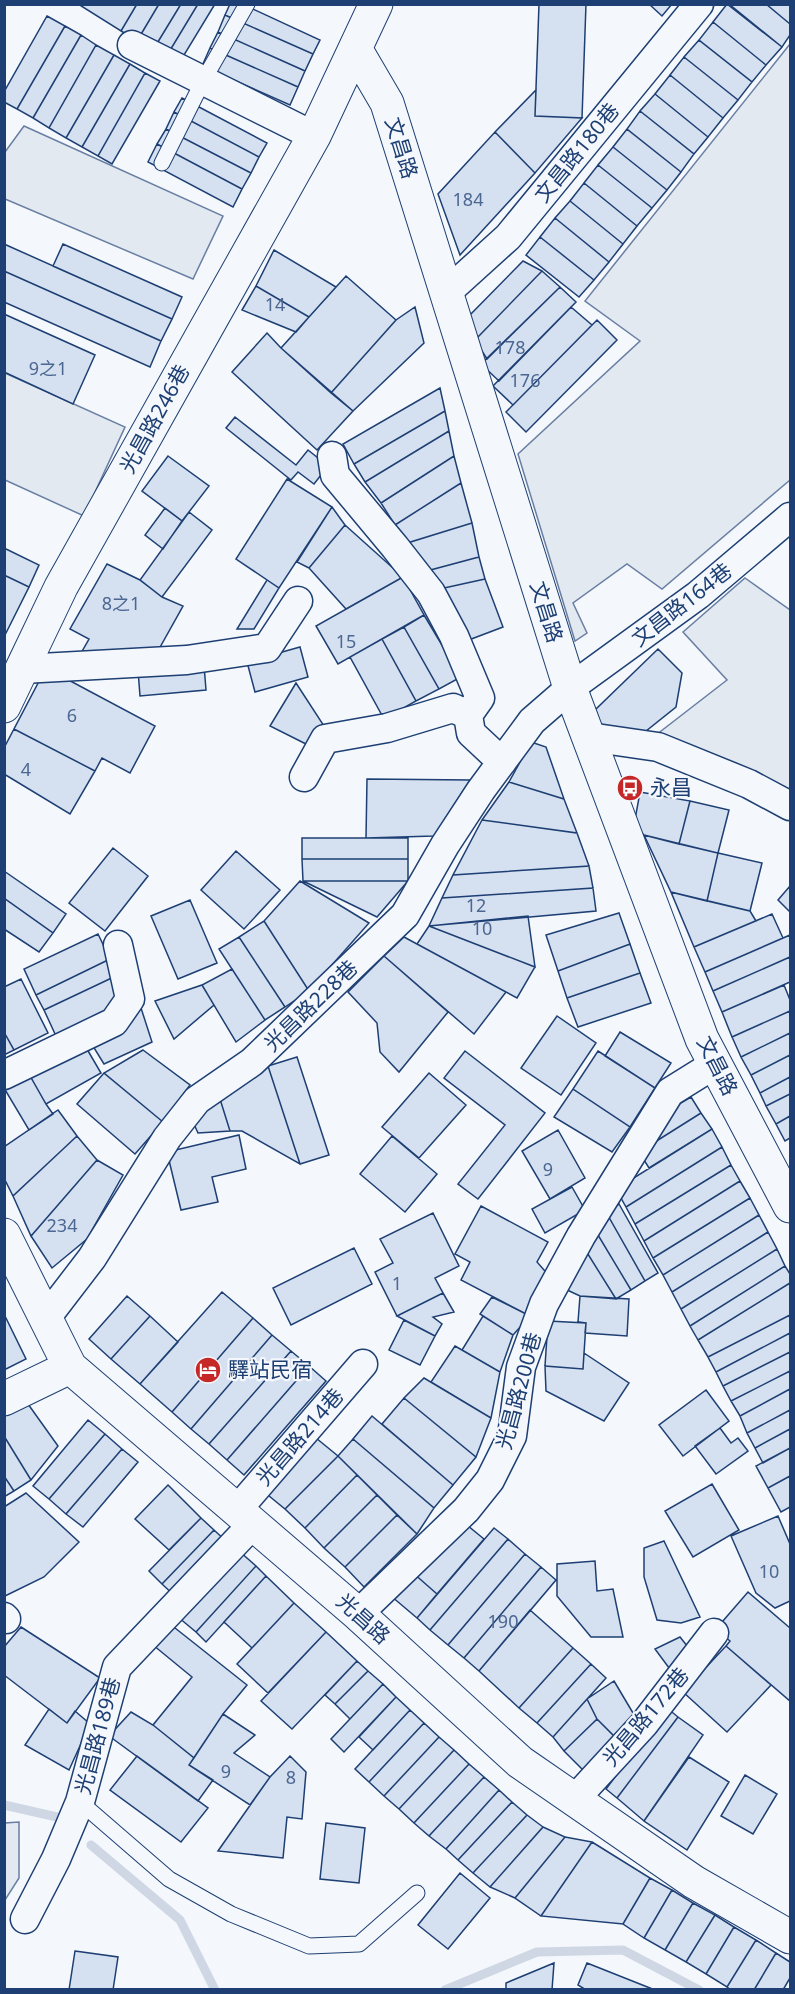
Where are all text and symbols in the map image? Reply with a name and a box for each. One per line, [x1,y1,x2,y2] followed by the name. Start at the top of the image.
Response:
[528,97,625,208] street label: 文昌路180巷
[379,113,425,182] street label: 文昌路
[453,187,483,211] house number: 184
[265,292,285,316] house number: 14
[495,335,525,359] house number: 178
[29,356,67,380] house number: 9之1
[113,359,195,478] street label: 光昌路246巷
[510,368,540,392] house number: 176
[625,556,737,652] street label: 文昌路164巷
[524,577,570,646] street label: 文昌路
[102,591,140,615] house number: 8之1
[336,629,356,653] house number: 15
[67,703,77,727] house number: 6
[21,757,31,781] house number: 4
[615,773,645,803] bus stop icon: 永昌
[650,773,692,801] place label: 永昌
[466,893,486,917] house number: 12
[472,916,492,940] house number: 10
[257,954,363,1057] street label: 光昌路228巷
[691,1031,745,1100] street label: 文昌路
[543,1157,553,1181] house number: 9
[47,1213,77,1237] house number: 234
[392,1271,402,1295] house number: 1
[489,1329,547,1452] street label: 光昌路200巷
[193,1355,223,1385] hotel icon: 驛站民宿
[228,1355,312,1383] place label: 驛站民宿
[249,1382,349,1491] street label: 光昌路214巷
[759,1559,779,1583] house number: 10
[331,1587,396,1650] street label: 光昌路
[488,1609,518,1633] house number: 190
[596,1661,695,1771] street label: 光昌路172巷
[68,1674,126,1797] street label: 光昌路189巷
[221,1759,231,1783] house number: 9
[286,1765,296,1789] house number: 8

